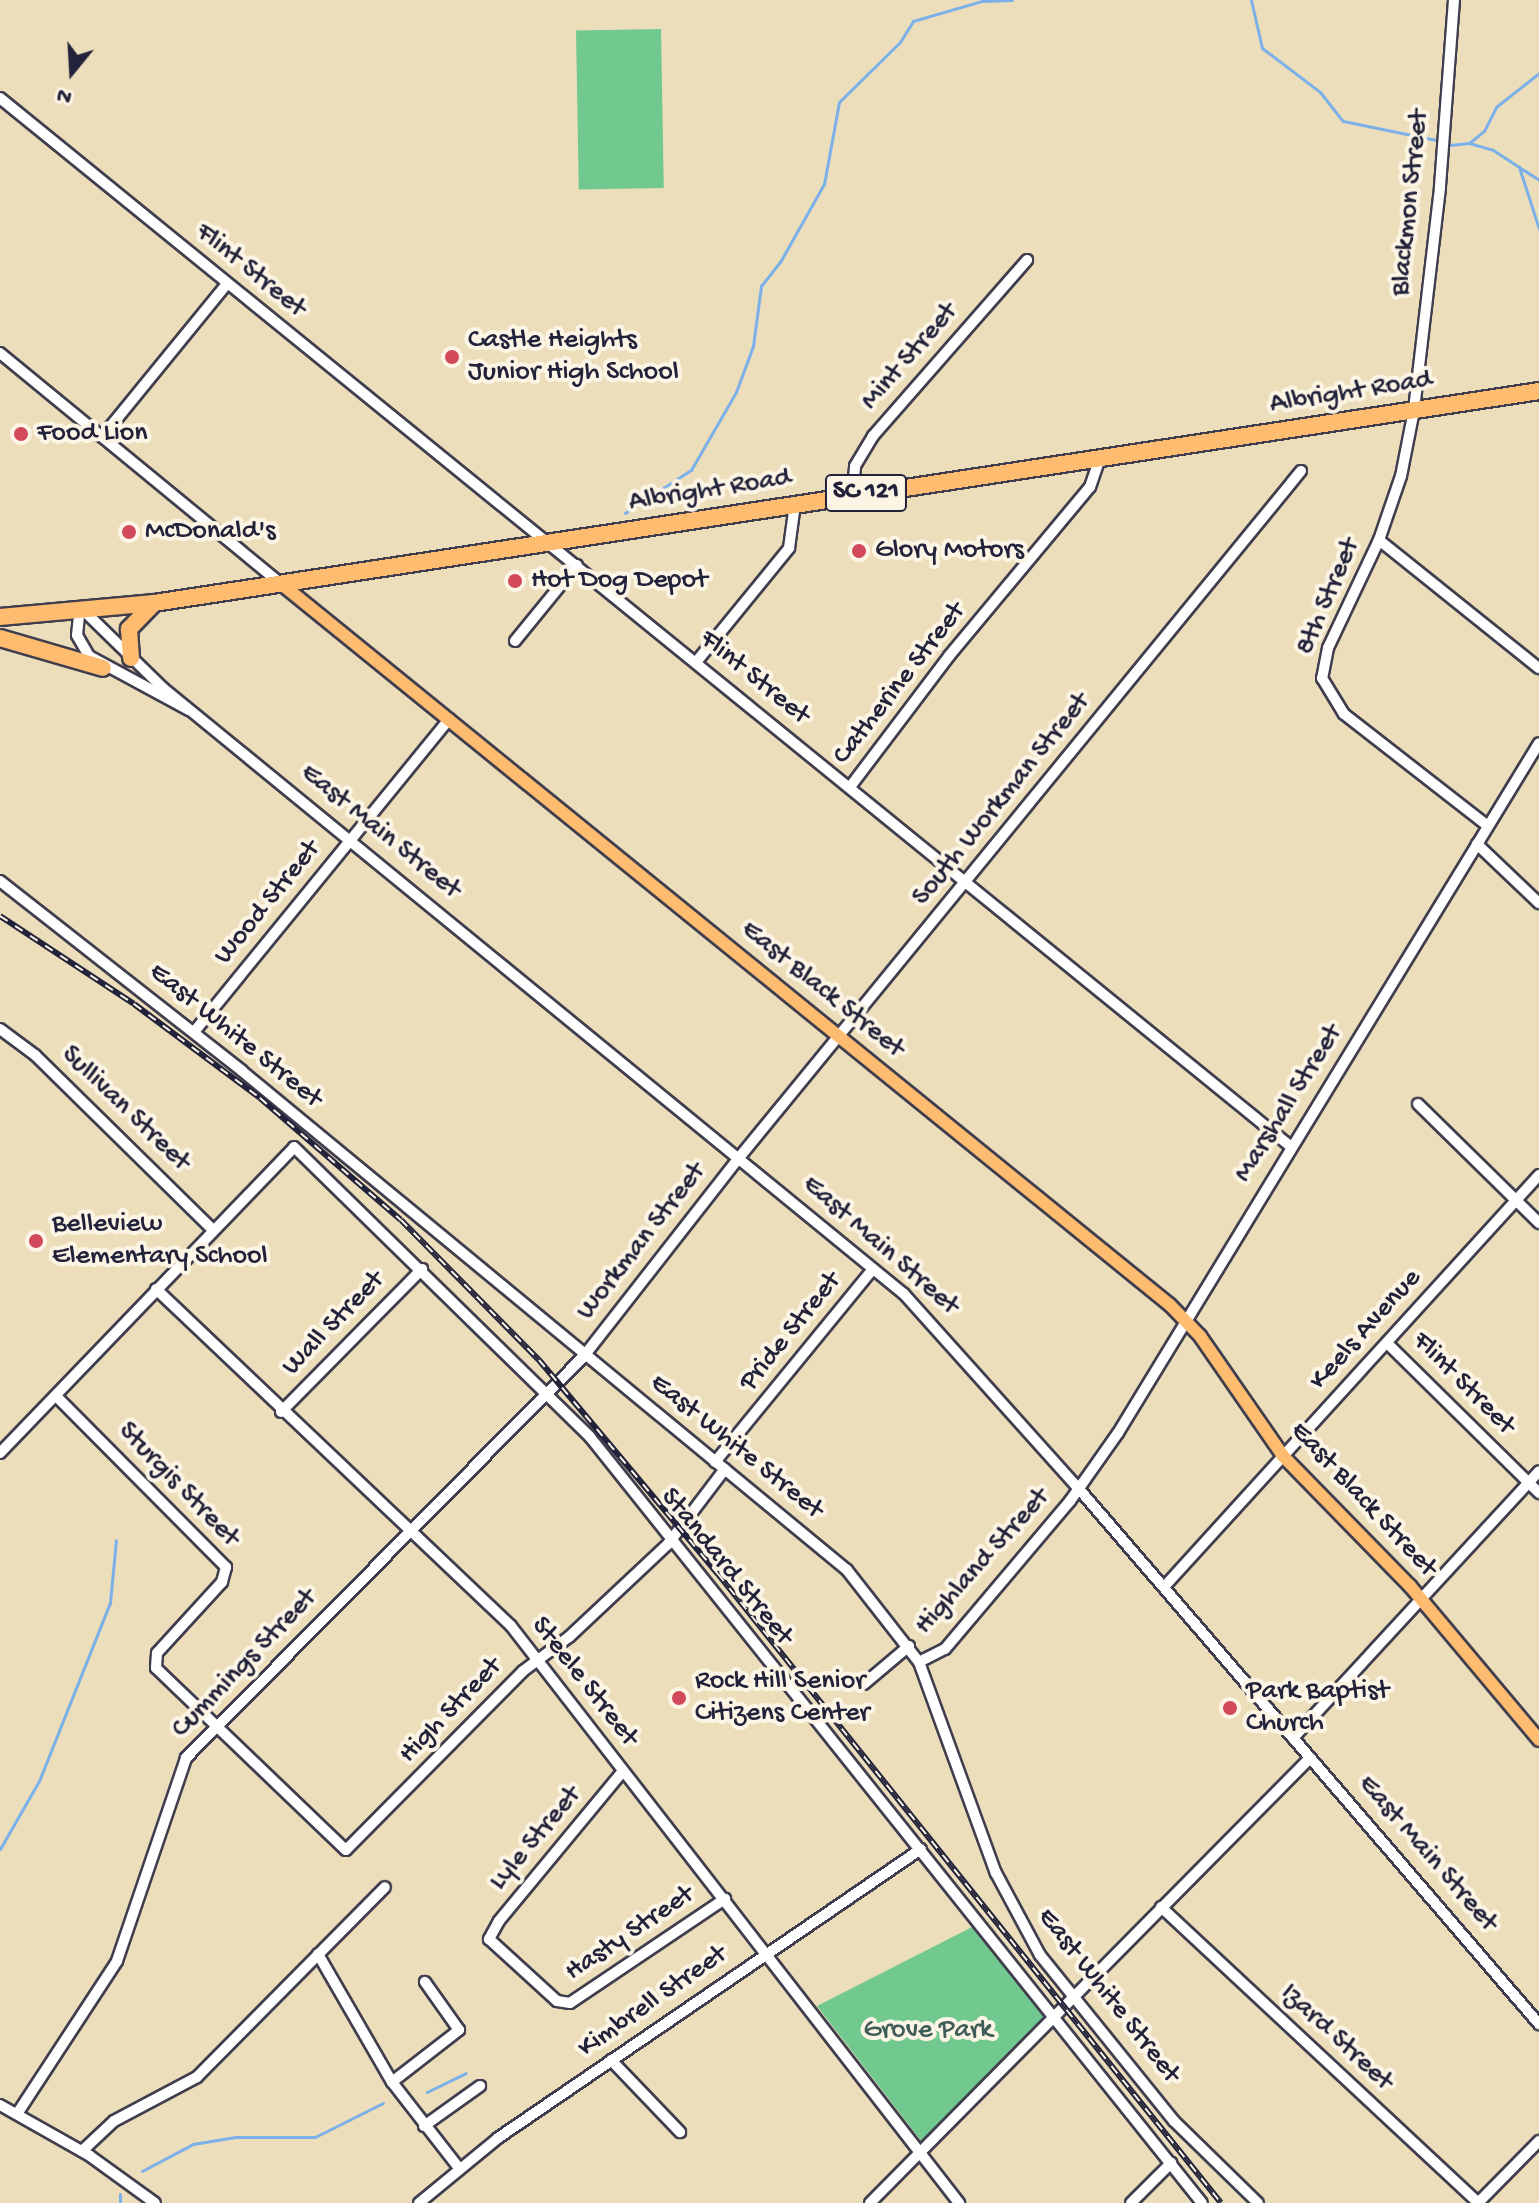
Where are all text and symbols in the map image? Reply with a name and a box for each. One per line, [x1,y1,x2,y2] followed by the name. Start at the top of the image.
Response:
[32,32,112,112] north arrow
[54,80,75,109] text: N
[1385,108,1437,298] street label: Blackmon Street
[188,216,312,326] street label: Flint Street
[854,296,966,418] street label: Mint Street
[468,324,679,390] place label: Castle Heights Junior High School
[443,348,461,366] marker: Castle Heights Junior High School
[1268,364,1434,422] street label: Albright Road
[37,417,148,451] place label: Food Lion
[12,425,30,443] marker: Food Lion
[627,462,793,520] street label: Albright Road
[824,471,908,515] road number: SC 121
[145,515,276,549] place label: McDonald's
[120,523,138,541] marker: McDonald's
[875,534,1024,568] place label: Glory Motors
[1289,534,1369,660] street label: 8th Street
[850,542,868,560] marker: Glory Motors
[531,564,707,598] place label: Hot Dog Depot
[506,572,524,590] marker: Hot Dog Depot
[826,596,974,772] street label: Catherine Street
[692,623,816,733] street label: Flint Street
[906,687,1098,913] street label: South Workman Street
[293,757,467,907] street label: East Main Street
[208,834,328,972] street label: Wood Street
[733,914,911,1066] street label: East Black Street
[141,956,329,1116] street label: East White Street
[1227,1019,1351,1189] street label: Marshall Street
[53,1039,197,1179] street label: Sullivan Street
[570,1157,714,1327] street label: Workman Street
[795,1169,965,1323] street label: East Main Street
[52,1208,268,1274] place label: Belleview Elementary School
[27,1232,45,1250] marker: Belleview Elementary School
[1303,1262,1429,1398] street label: Keels Avenue
[276,1265,392,1383] street label: Wall Street
[733,1266,849,1398] street label: Pride Street
[1404,1325,1522,1443] street label: Flint Street
[642,1367,830,1527] street label: East White Street
[110,1415,246,1555] street label: Sturgis Street
[1282,1415,1444,1585] street label: East Black Street
[652,1481,800,1653] street label: Standard Street
[908,1482,1058,1642] street label: Highland Street
[165,1582,325,1746] street label: Cummings Street
[523,1610,645,1754] street label: Steele Street
[392,1651,510,1771] street label: High Street
[695,1665,870,1731] place label: Rock Hill Senior Citizens Center
[1246,1675,1389,1741] place label: Park Baptist Church
[670,1689,688,1707] marker: Rock Hill Senior Citizens Center
[1221,1699,1239,1717] marker: Park Baptist Church
[1350,1769,1504,1939] street label: East Main Street
[483,1780,589,1898] street label: Lyle Street
[559,1879,701,1989] street label: Hasty Street
[1029,1902,1187,2090] street label: East White Street
[572,1938,734,2066] street label: Kimbrell Street
[1273,1977,1399,2099] street label: Izard Street
[864,2014,992,2048] park label: Grove Park

